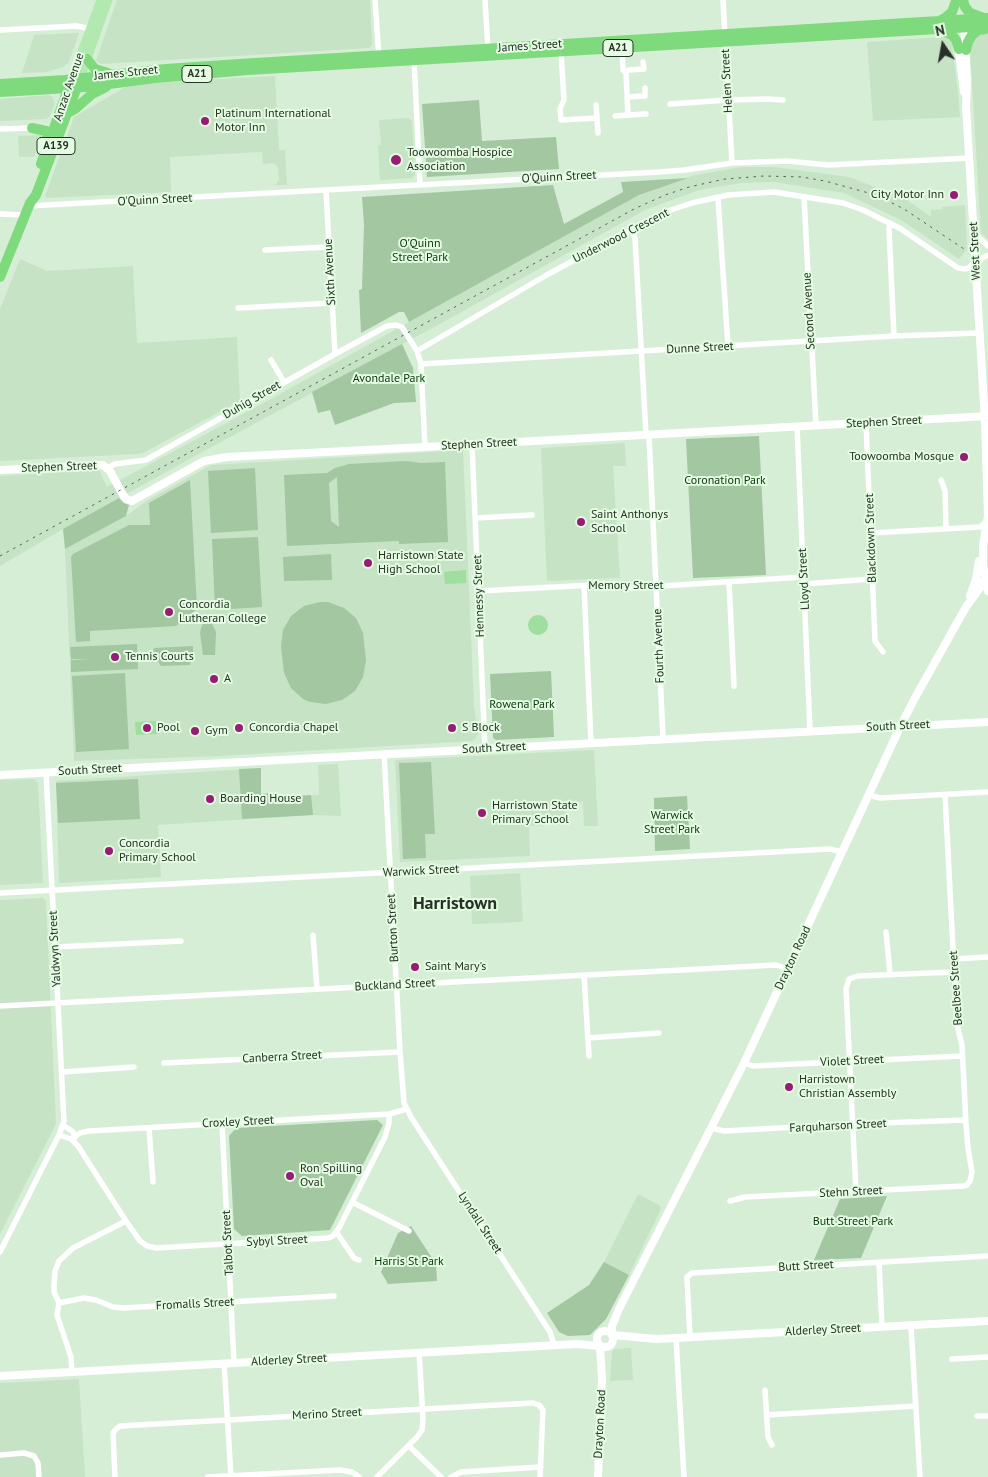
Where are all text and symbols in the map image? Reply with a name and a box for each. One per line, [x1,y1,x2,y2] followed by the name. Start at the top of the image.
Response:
[918,20,968,70] north arrow
[934,21,946,40] text: N
[497,37,563,55] street label: James Street
[603,40,633,56] road number: A21
[718,49,736,113] street label: Helen Street
[51,51,87,123] street label: Anzac Avenue
[93,62,159,84] street label: James Street
[182,66,212,82] road number: A21
[215,107,331,135] place label: Platinum International Motor Inn
[199,115,211,127] marker: Platinum International Motor Inn
[37,138,75,154] road number: A139
[407,146,512,174] place label: Toowoomba Hospice Association
[389,153,403,167] marker: Toowoomba Hospice Association
[521,168,597,186] street label: O'Quinn Street
[871,188,944,202] place label: City Motor Inn
[948,189,960,201] marker: City Motor Inn
[117,191,193,209] street label: O'Quinn Street
[571,206,671,266] street label: Underwood Crescent
[966,221,984,281] street label: West Street
[392,237,448,265] park label: O'Quinn Street Park
[321,238,339,306] street label: Sixth Avenue
[800,272,818,350] street label: Second Avenue
[666,339,734,357] street label: Dunne Street
[353,372,425,386] park label: Avondale Park
[221,378,283,422] street label: Duhig Street
[846,413,922,431] street label: Stephen Street
[441,435,517,453] street label: Stephen Street
[849,450,954,464] place label: Toowoomba Mosque
[958,451,970,463] marker: Toowoomba Mosque
[21,458,97,476] street label: Stephen Street
[684,474,766,488] park label: Coronation Park
[862,493,880,583] street label: Blackdown Street
[591,508,668,536] place label: Saint Anthonys School
[575,516,587,528] marker: Saint Anthonys School
[795,548,813,610] street label: Lloyd Street
[378,549,464,577] place label: Harristown State High School
[470,554,488,638] street label: Hennessy Street
[362,557,374,569] marker: Harristown State High School
[588,579,664,593] street label: Memory Street
[179,598,266,626] place label: Concordia Lutheran College
[163,606,175,618] marker: Concordia Lutheran College
[650,608,668,684] street label: Fourth Avenue
[125,650,194,664] place label: Tennis Courts
[109,651,121,663] marker: Tennis Courts
[224,672,231,686] place label: A
[208,673,220,685] marker: A
[489,698,555,712] park label: Rowena Park
[866,717,930,735] street label: South Street
[157,721,180,735] place label: Pool
[249,721,338,735] place label: Concordia Chapel
[462,721,500,735] place label: S Block
[141,722,153,734] marker: Pool
[233,722,245,734] marker: Concordia Chapel
[446,722,458,734] marker: S Block
[205,724,228,738] place label: Gym
[189,725,201,737] marker: Gym
[462,739,526,757] street label: South Street
[58,761,122,779] street label: South Street
[220,792,301,806] place label: Boarding House
[204,793,216,805] marker: Boarding House
[492,799,578,827] place label: Harristown State Primary School
[476,807,488,819] marker: Harristown State Primary School
[644,809,700,837] park label: Warwick Street Park
[119,837,196,865] place label: Concordia Primary School
[103,845,115,857] marker: Concordia Primary School
[382,862,460,880] street label: Warwick Street
[384,893,402,963] street label: Burton Street
[413,893,497,915] district label: Harristown
[46,910,64,988] street label: Yaldwyn Street
[772,924,814,992] street label: Drayton Road
[946,950,966,1026] street label: Beelbee Street
[425,960,486,974] place label: Saint Mary's
[409,961,421,973] marker: Saint Mary's
[354,976,436,994] street label: Buckland Street
[242,1048,322,1066] street label: Canberra Street
[820,1052,884,1070] street label: Violet Street
[799,1073,896,1101] place label: Harristown Christian Assembly
[783,1081,795,1093] marker: Harristown Christian Assembly
[202,1113,274,1131] street label: Croxley Street
[789,1116,887,1136] street label: Farquharson Street
[300,1162,362,1190] place label: Ron Spilling Oval
[284,1170,296,1182] marker: Ron Spilling Oval
[819,1183,883,1201] street label: Stehn Street
[455,1190,505,1256] street label: Lyndall Street
[219,1210,237,1276] street label: Talbot Street
[813,1215,893,1229] park label: Butt Street Park
[246,1232,308,1250] street label: Sybyl Street
[374,1255,444,1269] park label: Harris St Park
[778,1257,834,1275] street label: Butt Street
[156,1295,234,1313] street label: Fromalls Street
[785,1321,861,1339] street label: Alderley Street
[251,1351,327,1369] street label: Alderley Street
[591,1389,609,1459] street label: Drayton Road
[292,1405,362,1423] street label: Merino Street

